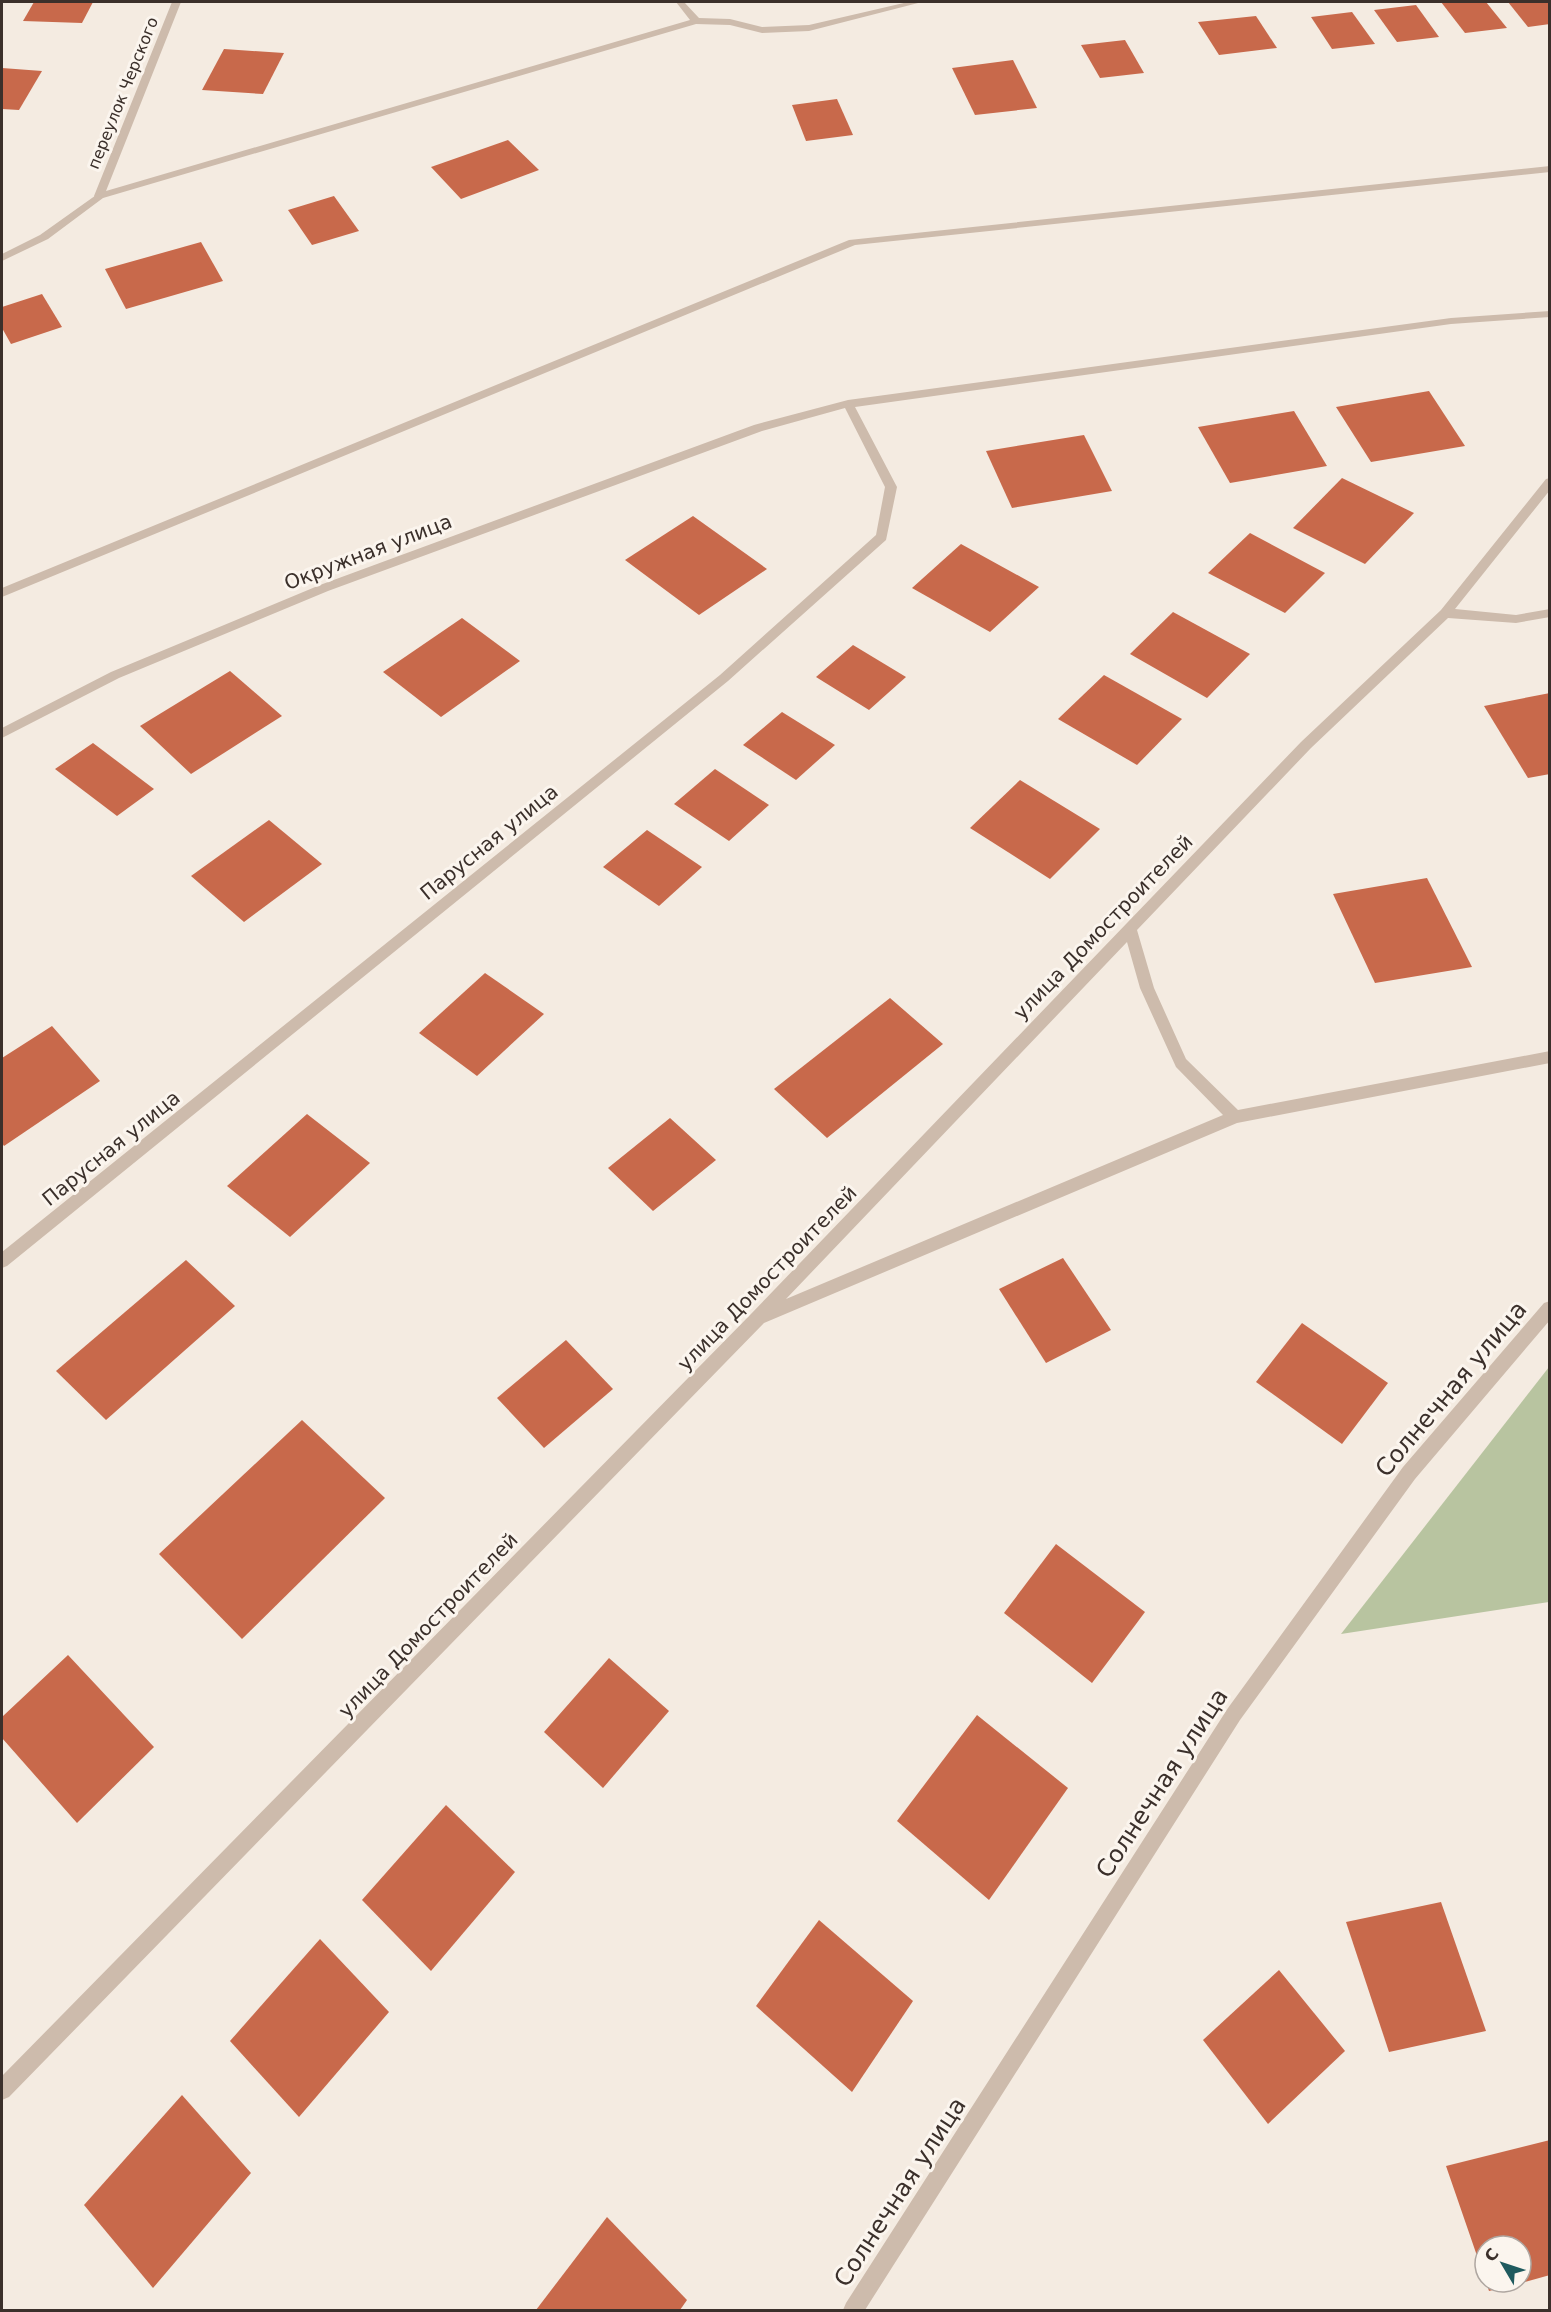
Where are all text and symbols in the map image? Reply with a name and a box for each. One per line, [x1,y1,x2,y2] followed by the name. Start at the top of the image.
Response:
[84,14,162,172] street label: переулок Черского
[281,509,455,595] street label: Окружная улица
[415,779,563,905] street label: Парусная улица
[1008,830,1198,1024] street label: улица Домостроителей
[37,1085,185,1211] street label: Парусная улица
[672,1181,862,1375] street label: улица Домостроителей
[1370,1296,1532,1482] street label: Солнечная улица
[333,1528,523,1722] street label: улица Домостроителей
[1090,1683,1234,1883] street label: Солнечная улица
[828,2092,972,2292] street label: Солнечная улица
[1473,2234,1533,2294] north arrow
[1481,2244,1503,2265] text: С

